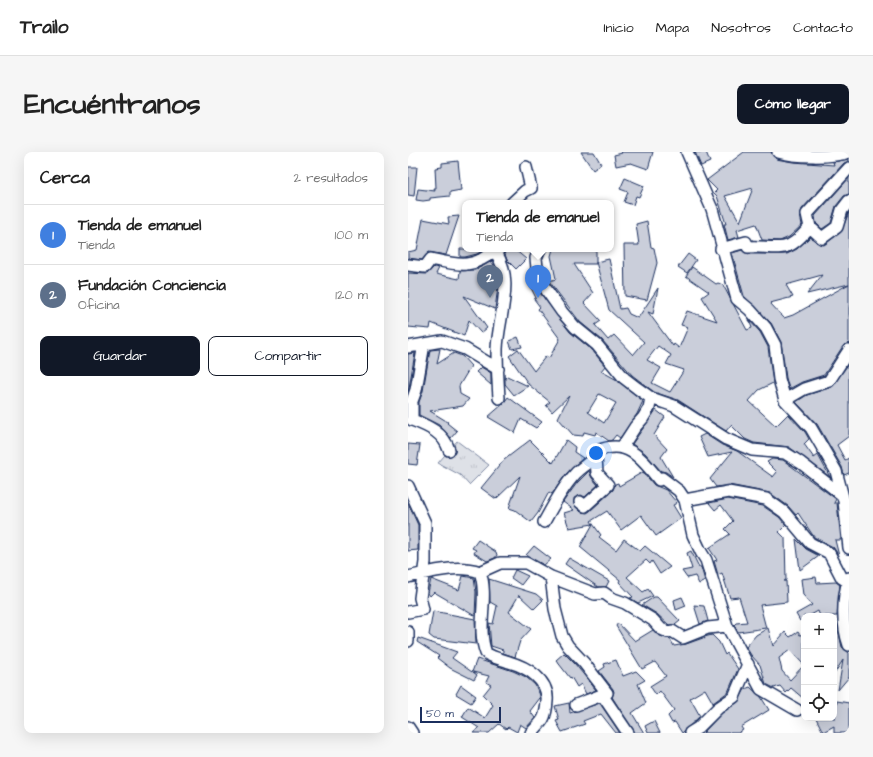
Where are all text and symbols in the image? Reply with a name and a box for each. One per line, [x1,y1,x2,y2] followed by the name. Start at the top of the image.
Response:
[20,14,69,41] text: Trailo
[603,18,634,38] text: Inicio
[656,18,689,38] text: Mapa
[711,18,771,38] text: Nosotros
[793,18,853,38] text: Contacto
[737,84,849,124] button: Cómo llegar
[24,85,200,124] text: Encuéntranos
[40,166,90,190] text: Cerca
[294,169,368,187] text: 2 resultados
[462,200,614,252] popup
[476,207,600,228] text: Tienda de emanuel
[78,215,201,236] text: Tienda de emanuel
[52,226,54,244] text: 1
[335,226,368,244] text: 100 m
[476,228,513,246] text: Tienda
[78,236,115,254] text: Tienda
[477,265,503,298] pin: 2
[525,265,551,298] pin: 1
[78,275,226,296] text: Fundación Conciencia
[49,286,57,304] text: 2
[335,286,368,304] text: 120 m
[78,296,120,314] text: Oficina
[40,336,200,376] button: Guardar
[208,336,368,376] button: Compartir
[586,443,606,463] your location
[801,613,837,721] map controls
[801,613,837,649] button: +
[801,649,837,685] button: −
[801,685,837,721] button: locate
[420,705,501,724] scale bar
[426,706,454,721] text: 50 m

